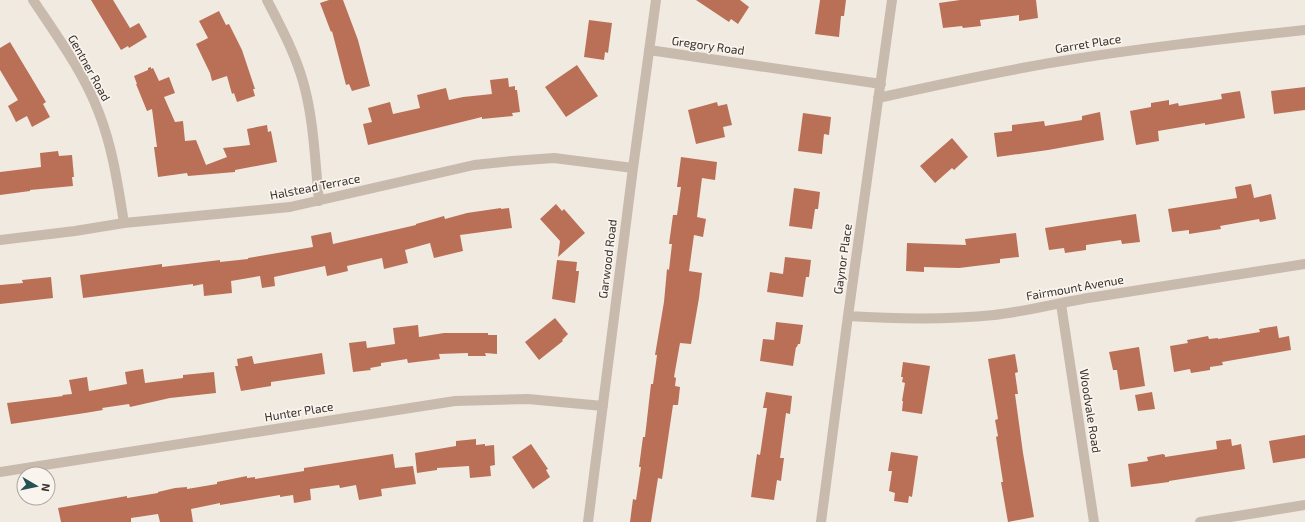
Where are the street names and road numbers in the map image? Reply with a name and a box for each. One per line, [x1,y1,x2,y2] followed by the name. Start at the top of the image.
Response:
[1054,31,1122,55] street label: Garret Place
[66,32,114,103] street label: Gentner Road
[671,33,745,57] street label: Gregory Road
[268,170,361,202] street label: Halstead Terrace
[595,219,619,299] street label: Garwood Road
[830,223,854,295] street label: Gaynor Place
[1025,272,1125,302] street label: Fairmount Avenue
[1077,368,1105,454] street label: Woodvale Road
[263,399,334,423] street label: Hunter Place

